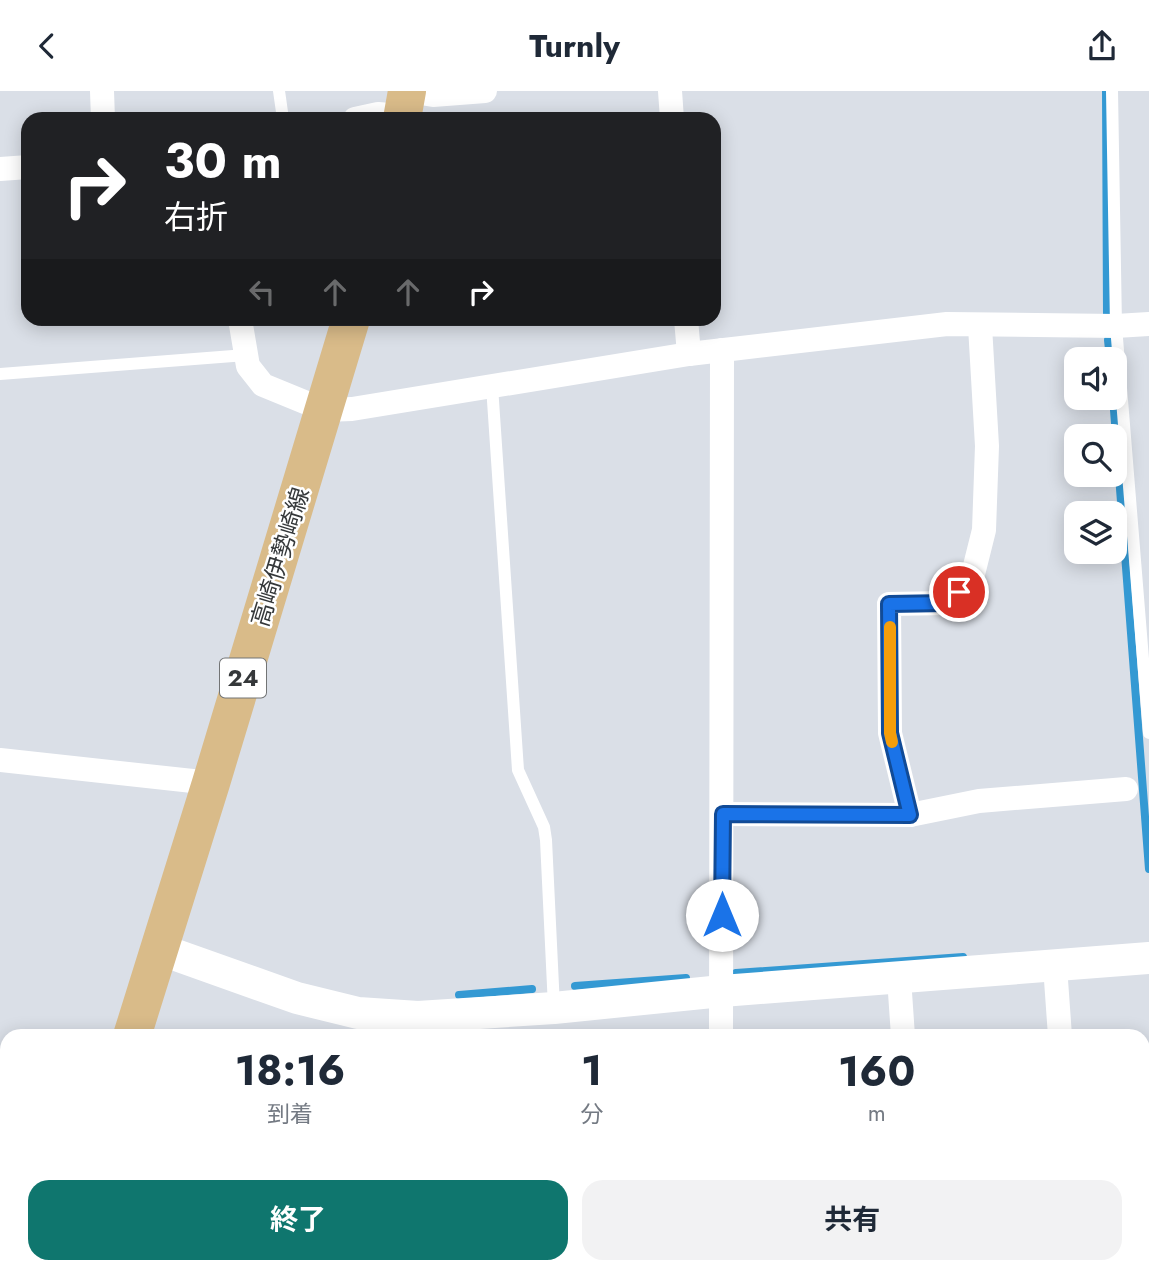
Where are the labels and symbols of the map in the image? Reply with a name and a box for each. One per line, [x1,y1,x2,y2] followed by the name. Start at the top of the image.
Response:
[242,483,318,631] street label: 高崎伊勢崎線
[929,562,989,622] pin
[220,659,266,698] road number: 24
[685,878,759,952] position arrow

